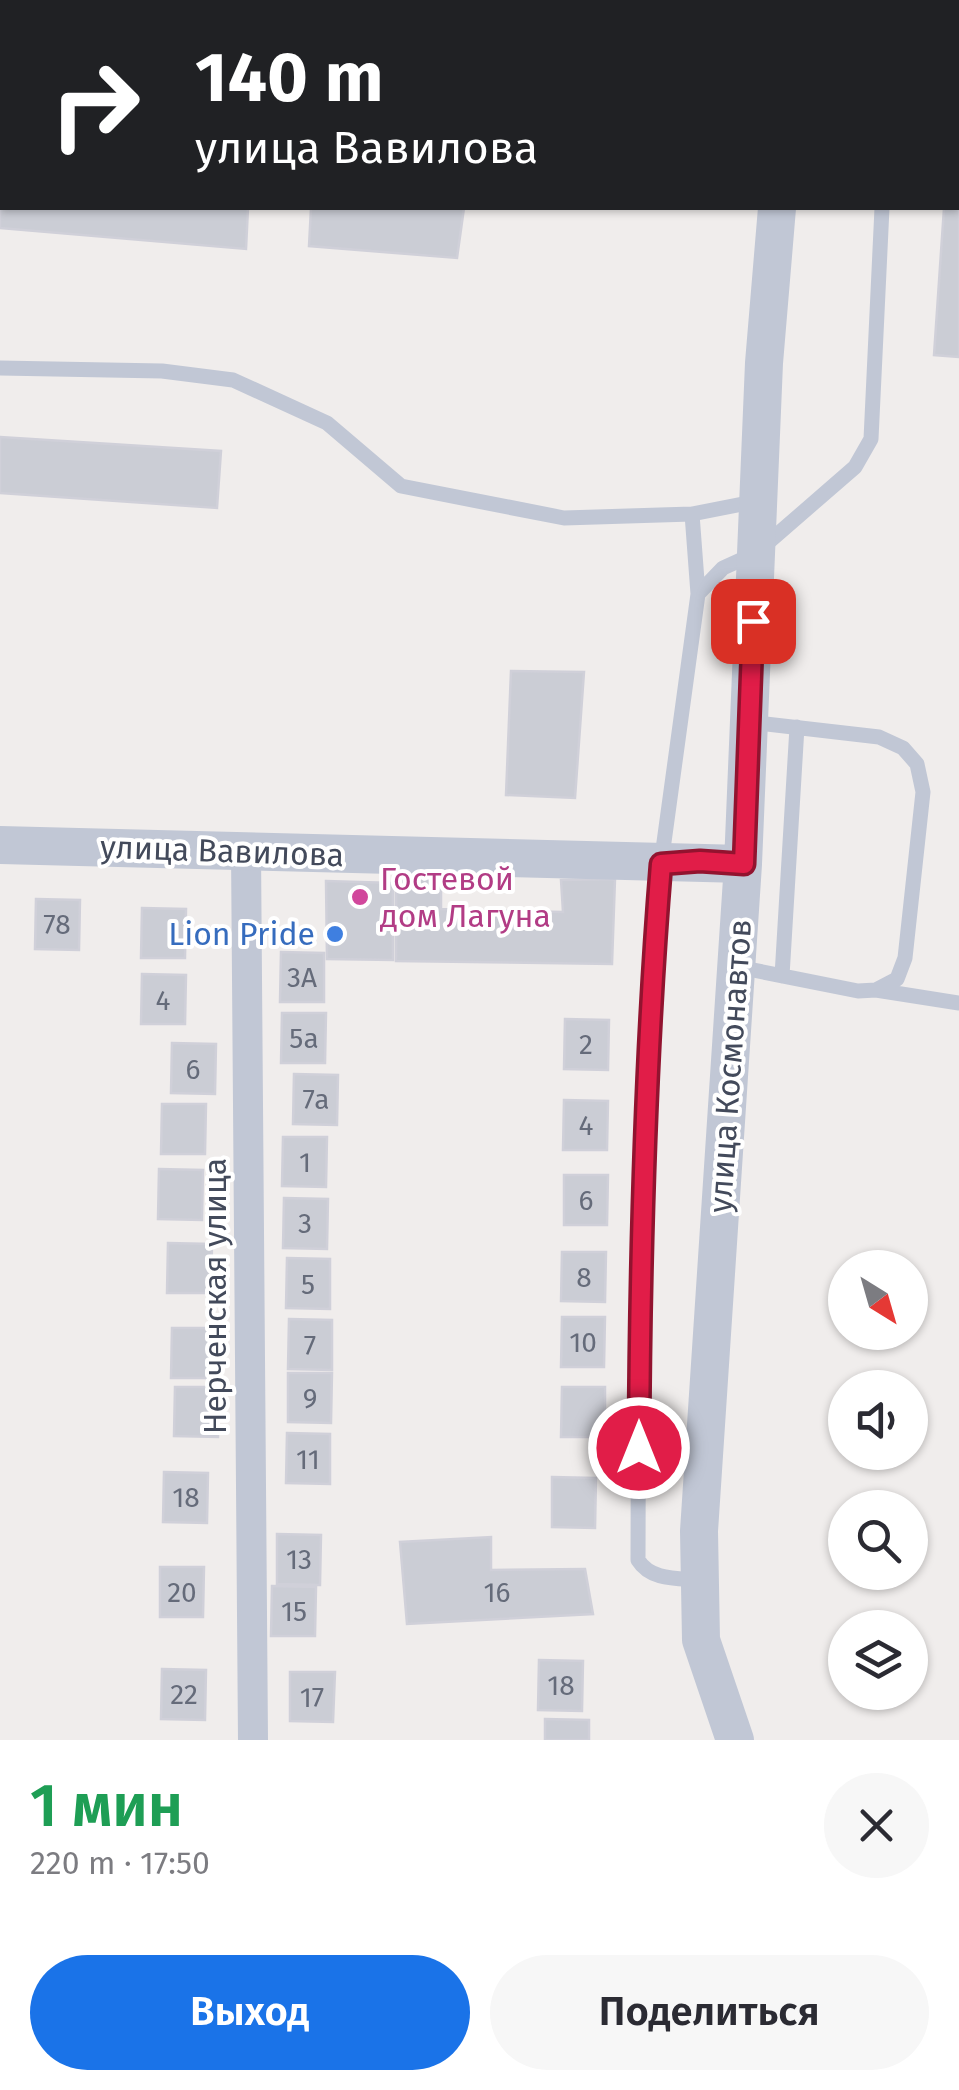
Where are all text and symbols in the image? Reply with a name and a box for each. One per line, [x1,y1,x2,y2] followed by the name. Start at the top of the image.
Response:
[195,36,384,120] text: 140 m
[30,40,160,170] icon: right
[195,121,538,175] text: улица Вавилова
[711,579,796,664] pin
[726,594,781,649] icon: arrive
[99,828,345,874] street label: улица Вавилова
[380,860,551,935] place label: Гостевой дом Лагуна
[349,886,371,908] marker: Гостевой дом Лагуна
[43,908,71,941] house number: 78
[168,915,315,953] place label: Lion Pride
[701,918,759,1214] street label: улица Космонавтов
[324,923,346,945] marker: Lion Pride
[287,961,317,994] house number: 3А
[156,984,171,1017] house number: 4
[289,1022,319,1055] house number: 5а
[579,1028,593,1061] house number: 2
[186,1053,200,1086] house number: 6
[303,1083,329,1116] house number: 7а
[579,1109,594,1142] house number: 4
[299,1146,311,1179] house number: 1
[196,1158,234,1434] street label: Нерченская улица
[579,1184,593,1217] house number: 6
[298,1207,312,1240] house number: 3
[828,1250,928,1350] north arrow
[828,1250,928,1710] map controls
[576,1261,592,1294] house number: 8
[301,1268,315,1301] house number: 5
[569,1326,597,1359] house number: 10
[304,1329,316,1362] house number: 7
[828,1370,928,1470] button: sound
[303,1382,317,1415] house number: 9
[587,1396,691,1500] position arrow
[296,1443,320,1476] house number: 11
[172,1481,200,1514] house number: 18
[828,1490,928,1590] button: search
[286,1543,312,1576] house number: 13
[167,1576,197,1609] house number: 20
[483,1576,511,1609] house number: 16
[281,1595,307,1628] house number: 15
[828,1610,928,1710] button: layers
[547,1669,575,1702] house number: 18
[170,1678,198,1711] house number: 22
[300,1681,324,1714] house number: 17
[30,1770,183,1842] text: 1 мин
[824,1773,929,1878] button: close
[30,1844,210,1882] text: 220 m · 17:50
[30,1955,470,2070] button: Выход
[490,1955,929,2070] button: Поделиться

